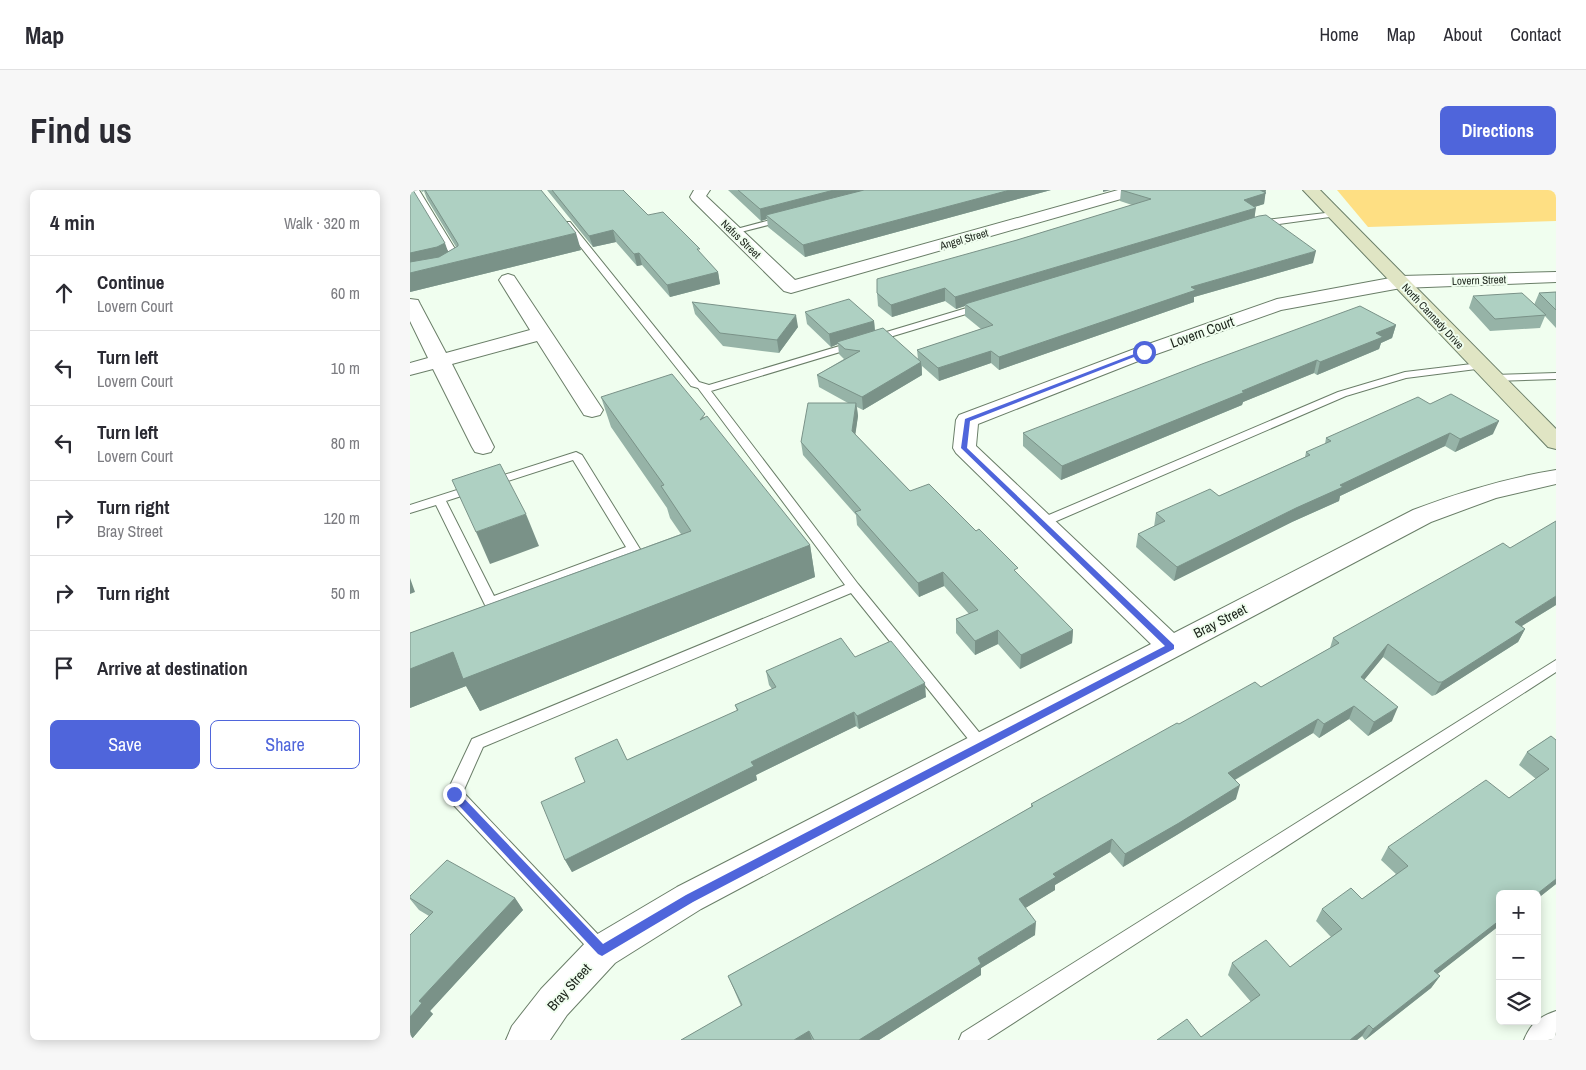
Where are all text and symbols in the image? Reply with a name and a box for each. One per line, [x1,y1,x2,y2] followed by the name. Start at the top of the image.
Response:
[25,19,64,51] text: Map
[1319,22,1359,47] text: Home
[1387,22,1416,47] text: Map
[1444,22,1482,47] text: About
[1510,22,1561,47] text: Contact
[1440,106,1556,155] button: Directions
[30,107,132,154] text: Find us
[50,208,95,237] text: 4 min
[284,212,360,234] text: Walk · 320 m
[718,217,764,262] street label: Nafus Street
[937,225,990,253] street label: Angel Street
[97,269,165,295] text: Continue
[1452,272,1507,288] street label: Lovern Street
[50,279,78,307] icon: ahead
[1399,280,1467,352] street label: North Cannady Drive
[331,282,360,304] text: 60 m
[97,295,173,317] text: Lovern Court
[1168,312,1236,352] street label: Lovern Court
[1133,341,1156,364] route start
[97,344,158,370] text: Turn left
[50,354,78,382] icon: left
[331,357,360,379] text: 10 m
[97,370,173,392] text: Lovern Court
[97,419,158,445] text: Turn left
[50,429,78,457] icon: left
[331,432,360,454] text: 80 m
[97,445,173,467] text: Lovern Court
[97,494,169,520] text: Turn right
[50,504,78,532] icon: right
[324,507,360,529] text: 120 m
[97,520,163,542] text: Bray Street
[50,579,78,607] icon: right
[97,580,169,606] text: Turn right
[331,582,360,604] text: 50 m
[1190,600,1250,642] street label: Bray Street
[50,654,78,682] icon: arrive
[97,655,248,681] text: Arrive at destination
[50,720,200,769] button: Save
[210,720,360,769] button: Share
[443,783,466,806] route end
[1496,890,1541,1025] map controls
[1496,890,1541,935] button: +
[1496,935,1541,980] button: −
[543,960,595,1014] street label: Bray Street
[1496,980,1541,1025] button: layers

